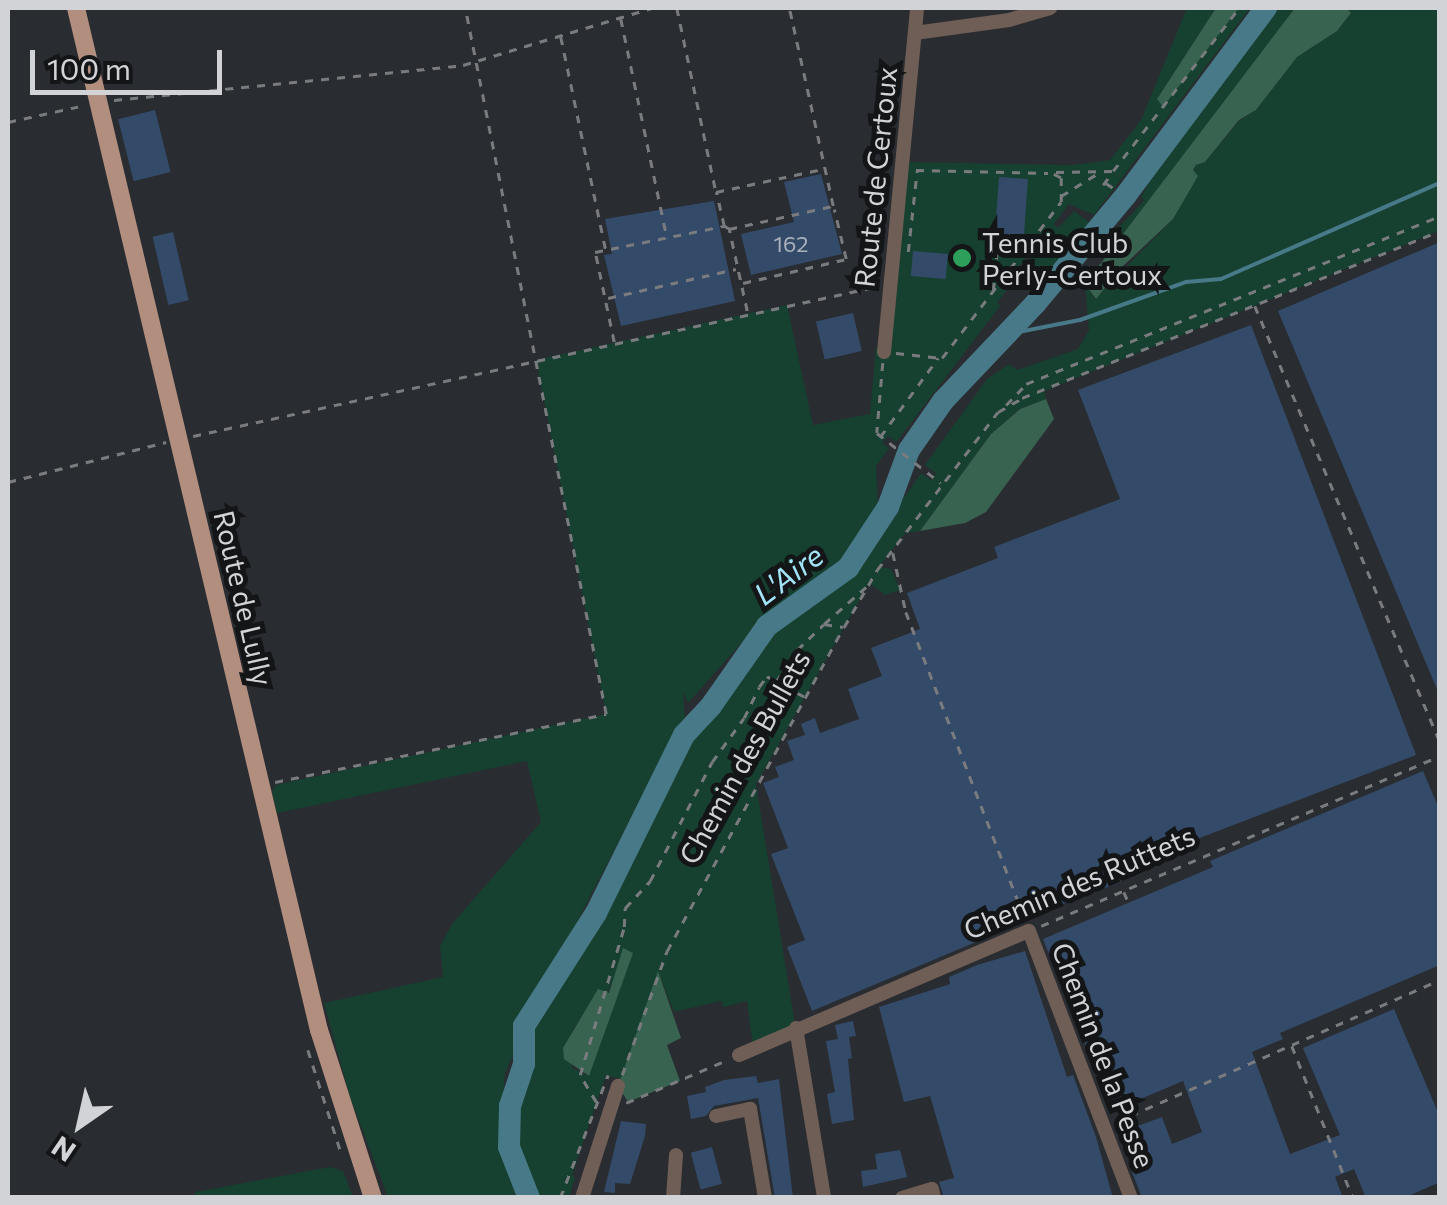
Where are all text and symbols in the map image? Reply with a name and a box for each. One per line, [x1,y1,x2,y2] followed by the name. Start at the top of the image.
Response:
[35,30,228,92] scale bar
[47,49,131,86] text: 100 m
[847,65,903,289] street label: Route de Certoux
[982,225,1162,291] place label: Tennis Club Perly-Certoux
[774,231,808,257] house number: 162
[951,247,973,269] marker: Tennis Club Perly-Certoux
[208,507,280,689] street label: Route de Lully
[746,536,830,612] water label: L'Aire
[671,644,817,870] street label: Chemin des Bullets
[958,818,1200,946] street label: Chemin des Ruttets
[1046,938,1162,1172] street label: Chemin de la Pesse
[30,1075,130,1175] north arrow
[45,1130,81,1170] text: N

